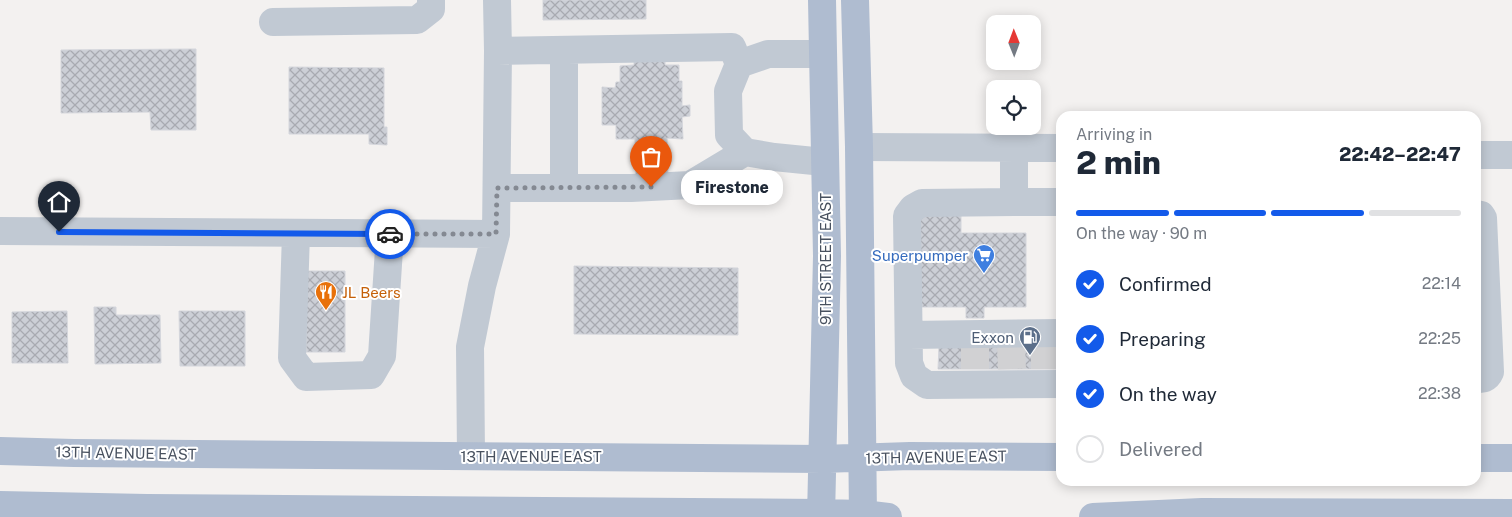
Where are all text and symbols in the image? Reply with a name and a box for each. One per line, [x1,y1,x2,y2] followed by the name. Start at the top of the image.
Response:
[986,15,1041,70] north arrow
[986,15,1041,135] map controls
[986,80,1041,135] button: locate
[1076,125,1152,144] text: Arriving in
[630,136,672,187] pin
[637,143,665,171] icon: bag
[1339,143,1461,165] text: 22:42–22:47
[1076,144,1161,181] text: 2 min
[681,170,784,204] callout: Firestone
[695,178,769,197] text: Firestone
[38,181,80,232] pin
[45,188,73,216] icon: home
[817,193,834,325] street label: 9TH STREET EAST
[365,209,415,259] courier
[376,220,404,248] icon: car
[1076,224,1207,243] text: On the way · 90 m
[972,243,996,274] supermarket icon: Superpumper
[872,247,968,264] place label: Superpumper
[1076,270,1104,298] icon: check
[1119,273,1212,295] text: Confirmed
[1422,274,1461,293] text: 22:14
[314,280,338,311] restaurant icon: JL Beers
[342,284,401,301] place label: JL Beers
[1018,325,1042,356] fuel station icon: Exxon
[1076,325,1104,353] icon: check
[1119,328,1206,350] text: Preparing
[971,329,1014,346] place label: Exxon
[1418,329,1461,348] text: 22:25
[1076,380,1104,408] icon: check
[1119,383,1217,405] text: On the way
[1418,384,1461,403] text: 22:38
[1119,438,1203,460] text: Delivered
[55,443,197,463] street label: 13TH AVENUE EAST
[865,447,1007,467] street label: 13TH AVENUE EAST
[460,448,602,465] street label: 13TH AVENUE EAST

